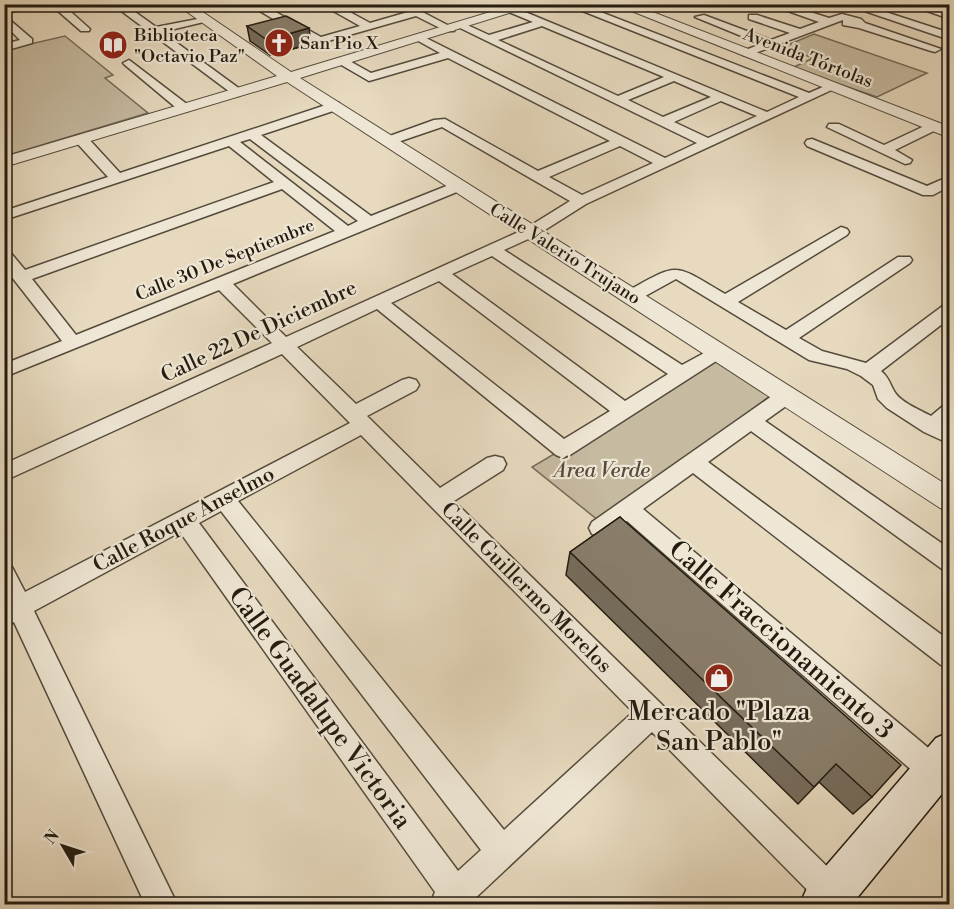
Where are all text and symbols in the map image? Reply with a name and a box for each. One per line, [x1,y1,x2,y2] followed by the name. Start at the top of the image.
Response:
[739,22,876,93] street label: Avenida Tórtolas
[133,24,245,68] place label: Biblioteca "Octavio Paz"
[263,27,295,59] church icon: San Pio X
[97,29,129,61] library icon: Biblioteca "Octavio Paz"
[300,32,379,55] place label: San Pio X
[485,198,645,310] street label: Calle Valerio Trujano
[132,214,318,306] street label: Calle 30 De Septiembre
[157,275,361,389] street label: Calle 22 De Diciembre
[552,455,650,484] park label: Área Verde
[89,461,279,579] street label: Calle Roque Anselmo
[435,497,617,679] street label: Calle Guillermo Morelos
[662,534,900,746] street label: Calle Fraccionamiento 3
[221,581,419,836] street label: Calle Guadalupe Victoria
[703,662,735,694] shop icon: Mercado "Plaza San Pablo"
[628,696,811,758] place label: Mercado "Plaza San Pablo"
[33,816,93,876] north arrow
[40,826,64,848] text: N

